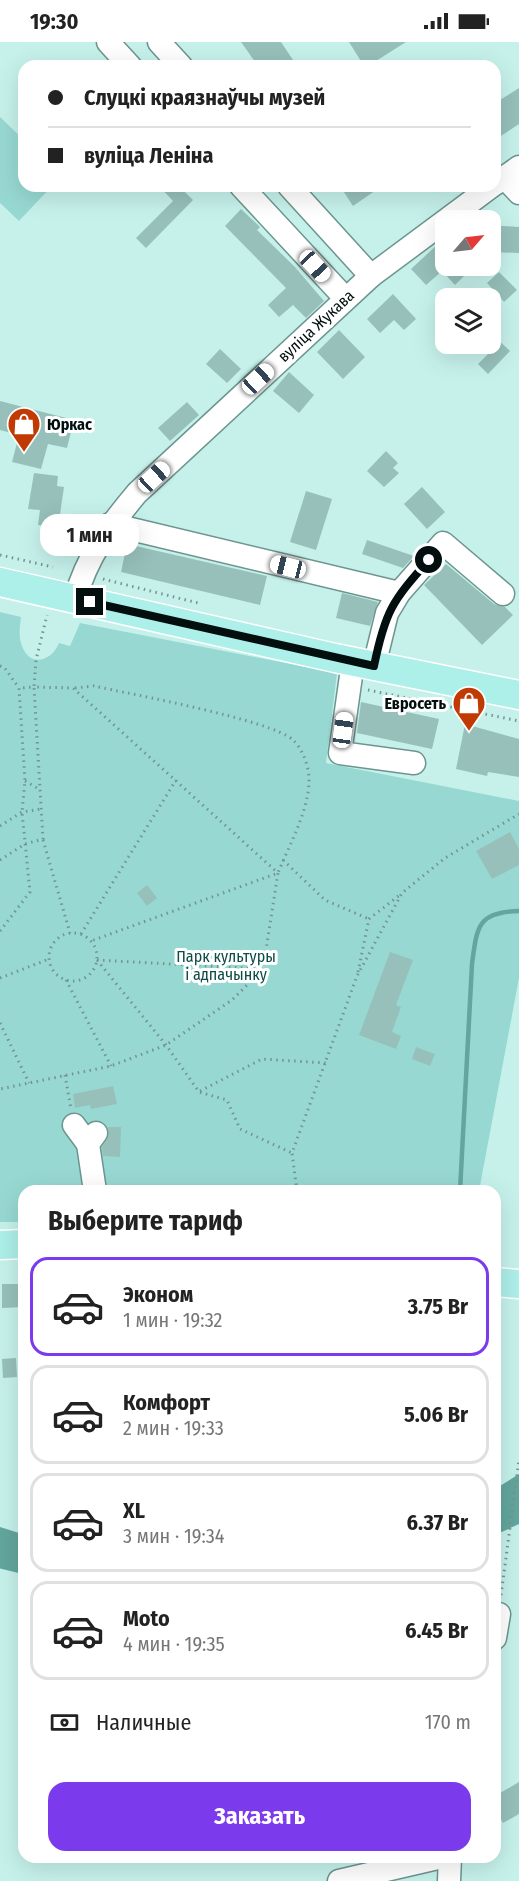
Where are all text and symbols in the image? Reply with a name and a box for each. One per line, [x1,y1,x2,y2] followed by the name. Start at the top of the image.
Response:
[30,8,79,35] text: 19:30
[84,84,325,111] text: Слуцкі краязнаўчы музей
[84,142,213,169] text: вуліца Леніна
[435,210,501,276] north arrow
[435,210,501,354] map controls
[296,247,334,285] car
[274,286,358,366] street label: вуліца Жукава
[435,288,501,354] button: layers
[239,360,277,398] car
[6,406,42,453] shop icon: Юркас
[47,415,92,434] place label: Юркас
[135,458,173,496] car
[40,515,140,557] callout: 1 мин
[66,523,113,547] text: 1 мин
[415,546,442,573] route start
[268,554,308,580] car
[76,588,103,615] route end
[451,685,487,732] shop icon: Евросеть
[384,694,446,713] place label: Евросеть
[332,711,354,749] car
[176,947,276,984] park label: Парк культуры і адпачынку
[48,1205,243,1237] text: Выберите тариф
[51,1280,105,1334] icon: car
[123,1281,193,1308] text: Эконом
[408,1293,468,1320] text: 3.75 Br
[123,1308,222,1332] text: 1 мин · 19:32
[51,1388,105,1442] icon: car
[123,1389,210,1416] text: Комфорт
[404,1401,468,1428] text: 5.06 Br
[123,1416,224,1440] text: 2 мин · 19:33
[51,1496,105,1550] icon: car
[123,1497,145,1524] text: XL
[407,1509,468,1536] text: 6.37 Br
[123,1524,224,1548] text: 3 мин · 19:34
[51,1604,105,1658] icon: car
[123,1605,170,1632] text: Moto
[405,1617,468,1644] text: 6.45 Br
[123,1632,225,1656] text: 4 мин · 19:35
[48,1706,81,1739] icon: cash
[96,1709,191,1736] text: Наличные
[425,1710,471,1734] text: 170 m
[48,1782,471,1851] button: Заказать

